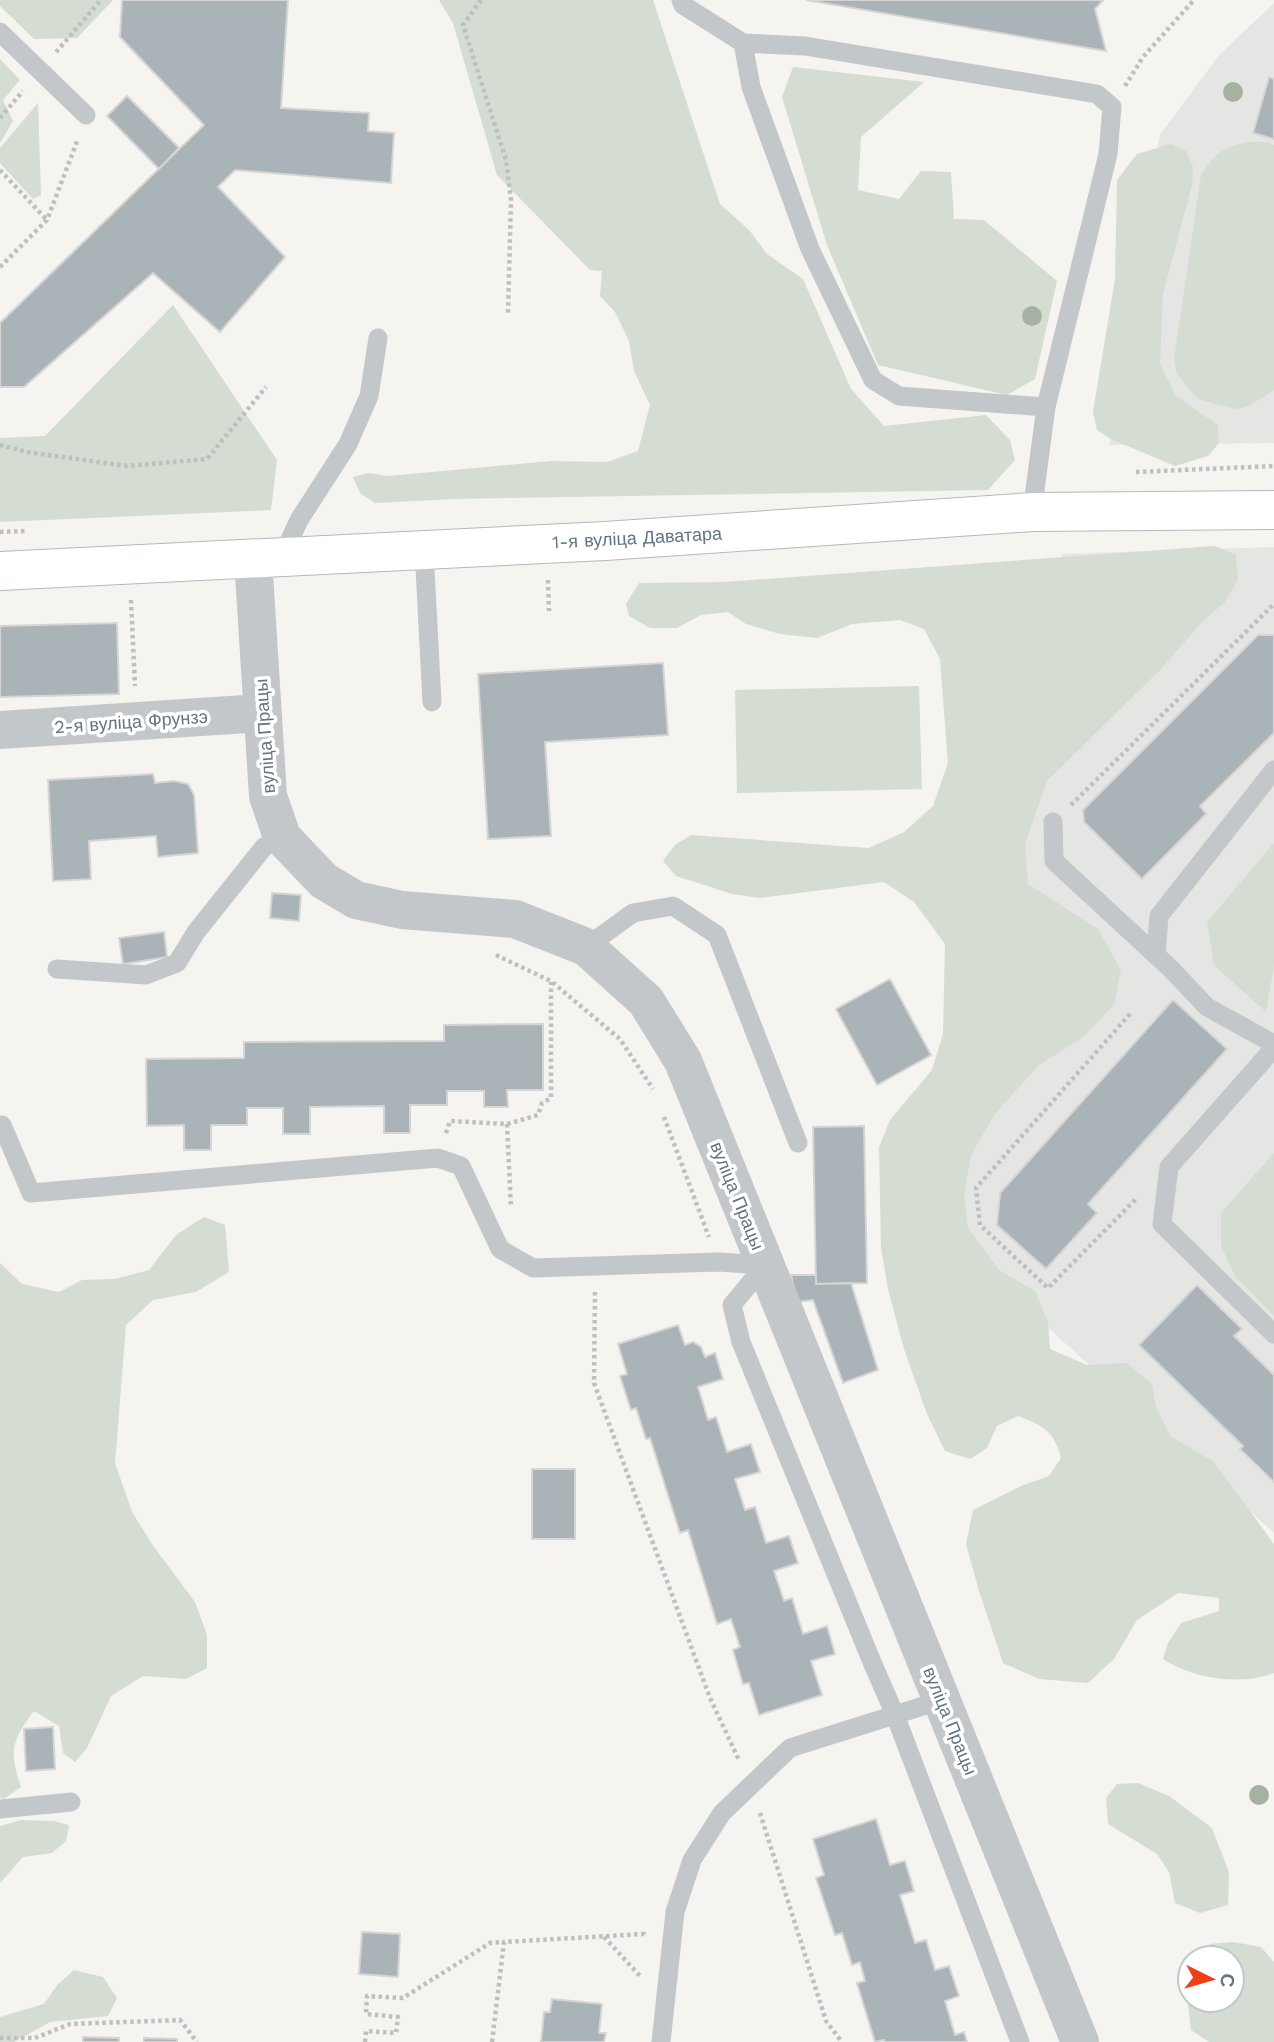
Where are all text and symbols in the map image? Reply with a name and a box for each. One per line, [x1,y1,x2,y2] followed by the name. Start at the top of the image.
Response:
[552,523,723,552] street label: 1-я вуліца Даватара
[250,678,279,794] street label: вуліца Працы
[54,706,208,737] street label: 2-я вуліца Фрунзэ
[706,1139,769,1253] street label: вуліца Працы
[919,1664,982,1778] street label: вуліца Працы
[1176,1944,1246,2014] north arrow
[1215,1973,1239,1989] text: С

